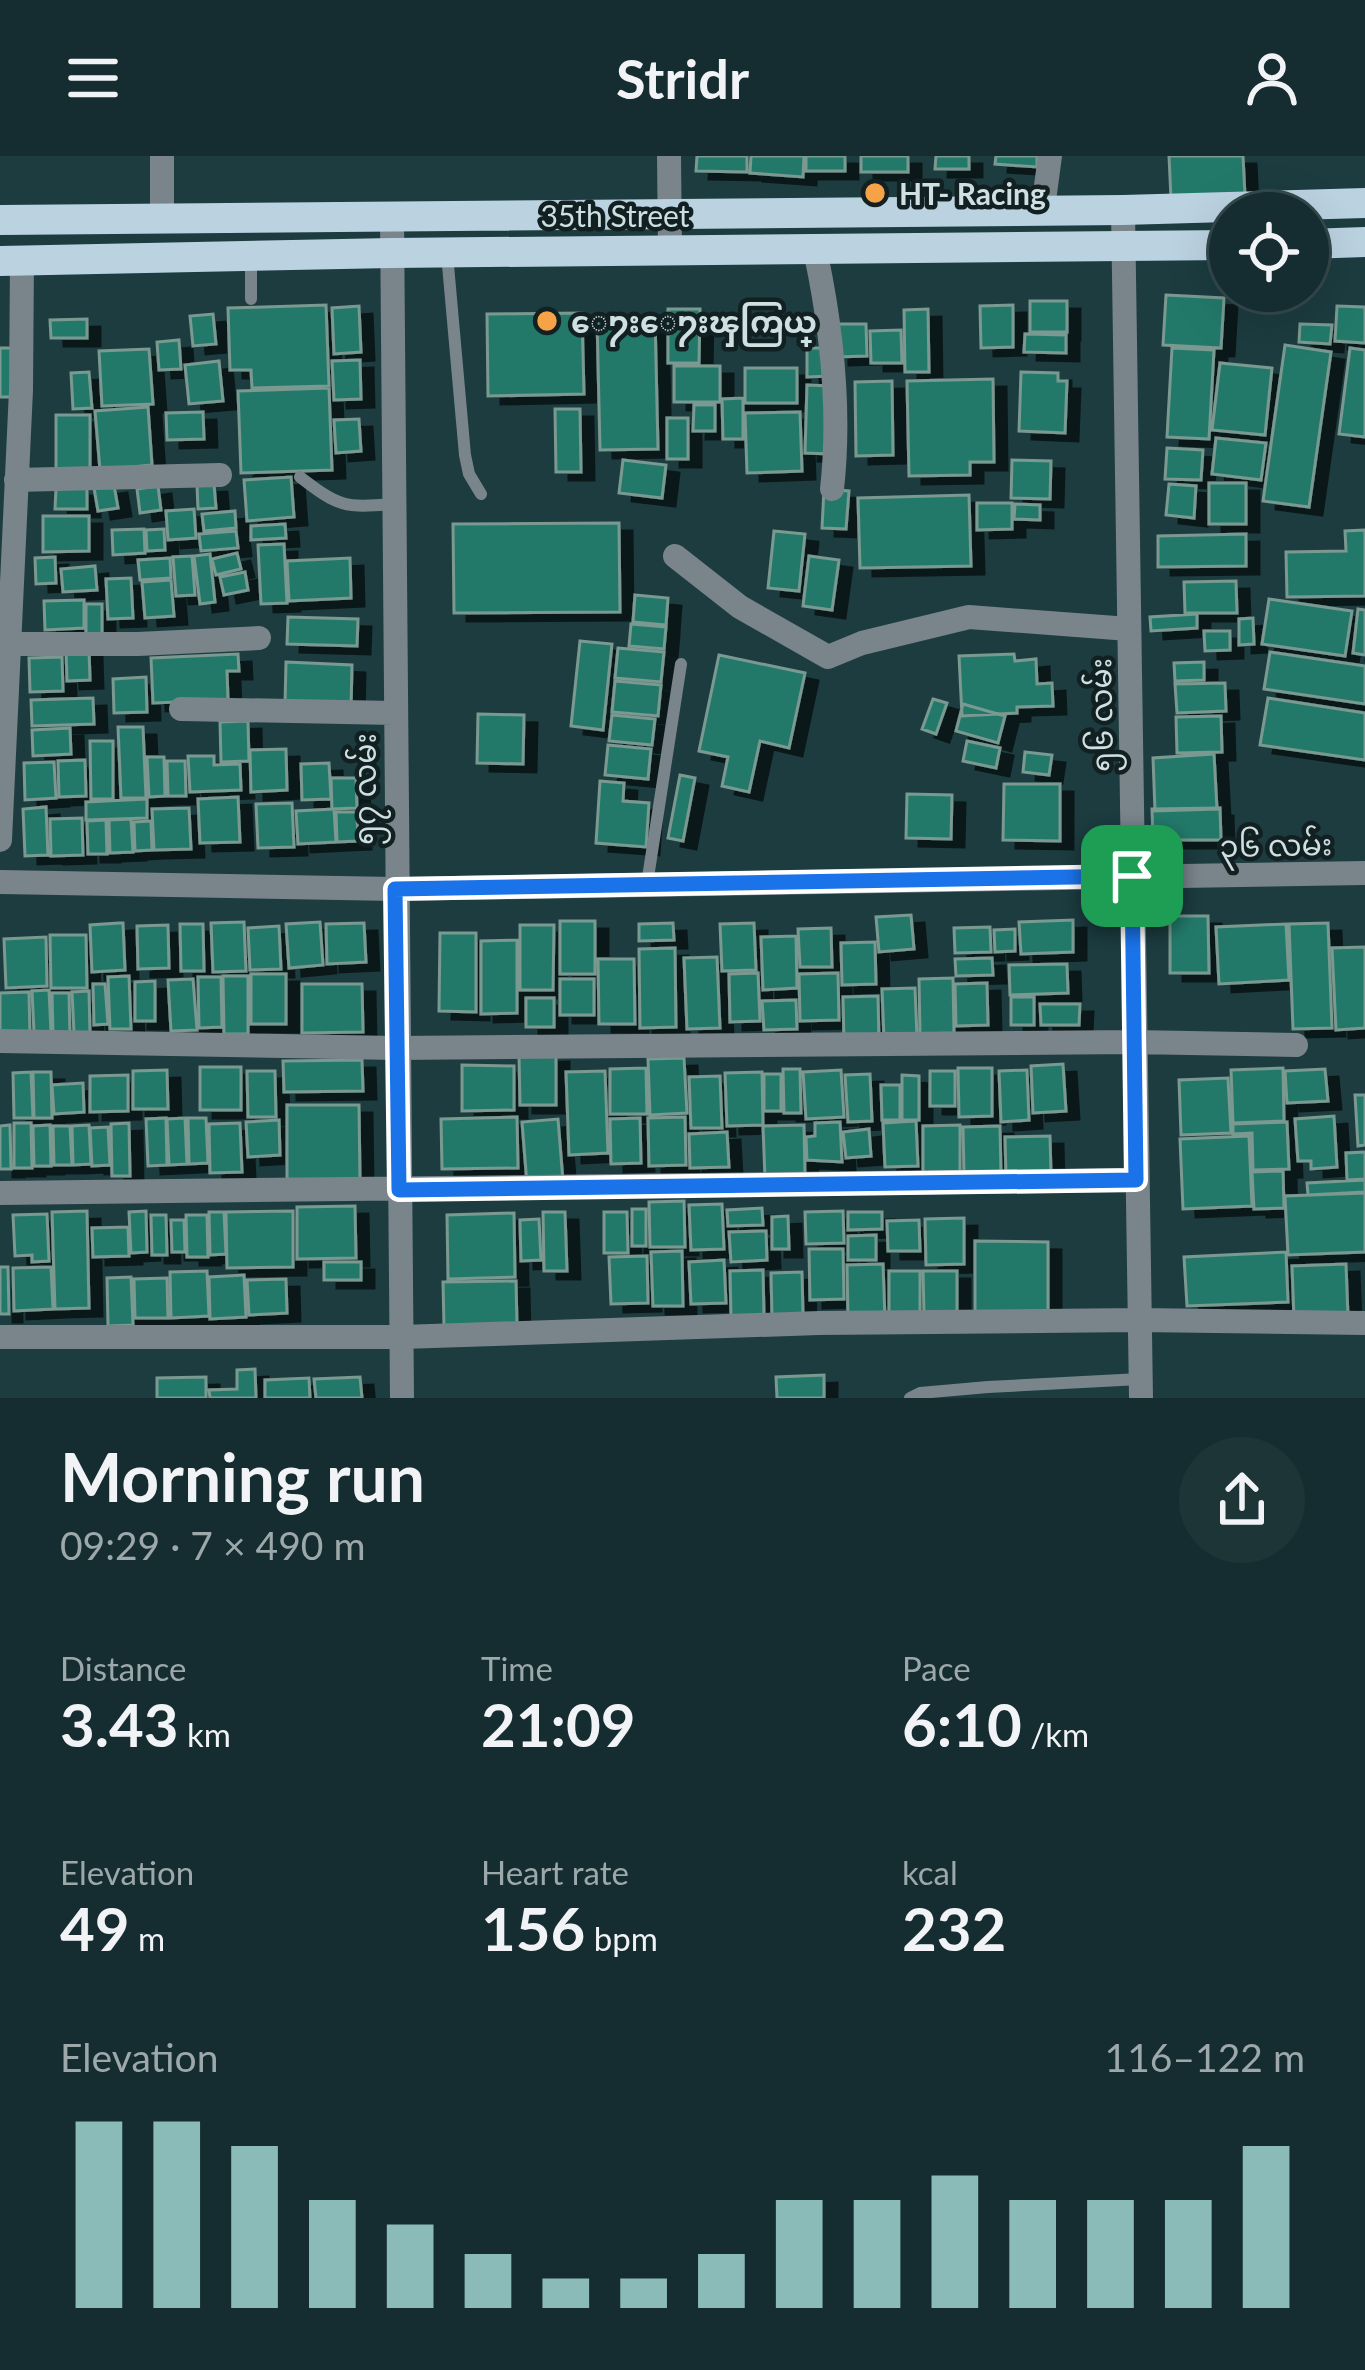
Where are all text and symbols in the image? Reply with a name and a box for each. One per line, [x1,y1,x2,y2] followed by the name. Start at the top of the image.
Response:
[60,45,126,111] icon: menu
[1239,45,1305,111] icon: person
[616,46,749,111] text: Stridr
[899,175,1046,211] place label: HT- Racing
[862,180,888,206] marker: HT- Racing
[1209,192,1329,312] map controls
[1209,192,1329,312] button: locate
[541,197,690,233] street label: 35th Street
[571,302,817,347] place label: ေ႒းေ႒းၾကြယ္
[534,308,560,334] marker: ေ႒းေ႒းၾကြယ္
[1079,658,1128,772] street label: ၅၆ လမ်း
[344,733,391,845] street label: ၅၇ လမ်း
[1220,823,1333,872] street label: ၃၆ လမ်း
[1081,825,1183,927] pin
[1099,843,1165,909] icon: arrive
[60,1437,425,1516] text: Morning run
[1179,1437,1305,1563] button: share
[60,1522,365,1568] text: 09:29 · 7 × 490 m
[60,1648,187,1688] text: Distance
[481,1648,553,1688] text: Time
[902,1648,971,1688] text: Pace
[60,1688,179,1760] text: 3.43
[481,1688,636,1760] text: 21:09
[902,1688,1022,1760] text: 6:10
[179,1714,231,1754] text: km
[1022,1714,1089,1754] text: /km
[60,1852,194,1892] text: Elevation
[481,1852,629,1892] text: Heart rate
[902,1852,958,1892] text: kcal
[60,1892,130,1964] text: 49
[481,1892,585,1964] text: 156
[902,1892,1006,1964] text: 232
[130,1918,165,1958] text: m
[585,1918,658,1958] text: bpm
[60,2034,218,2080] text: Elevation
[1105,2034,1305,2080] text: 116–122 m

